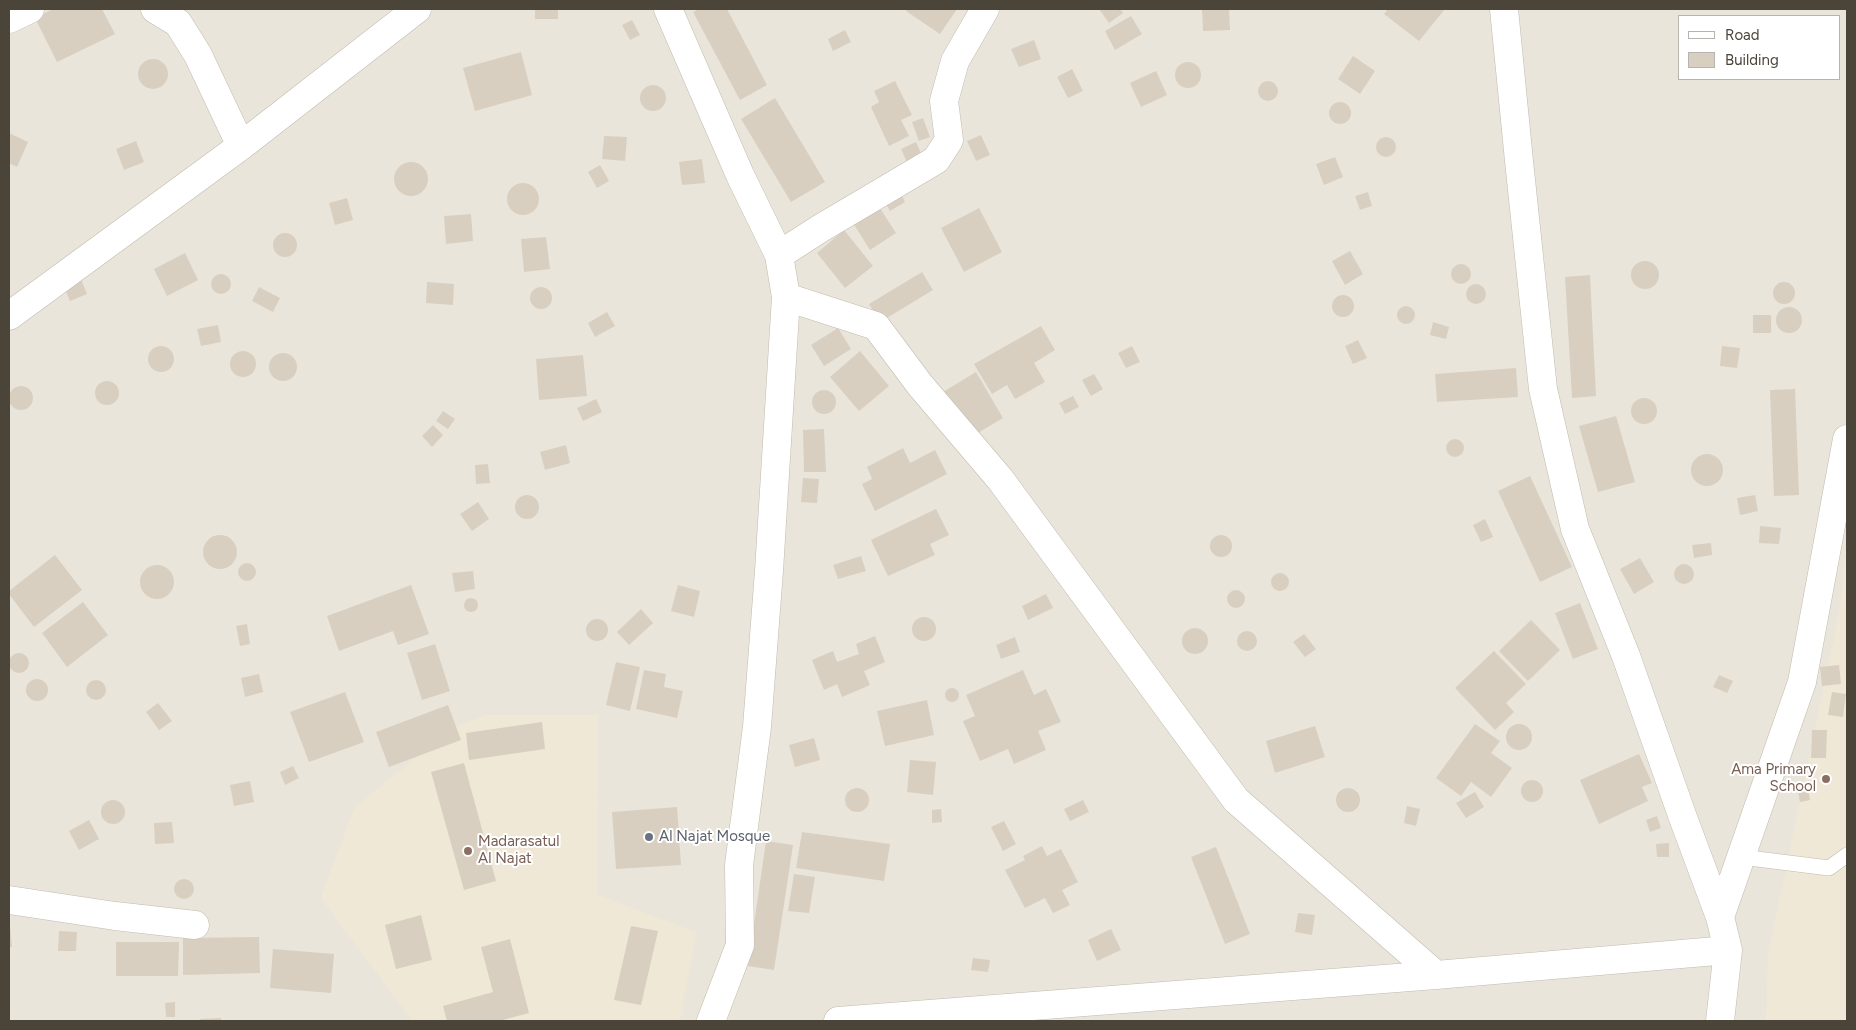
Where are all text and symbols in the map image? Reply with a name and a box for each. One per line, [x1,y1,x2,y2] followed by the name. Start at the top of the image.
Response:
[1678,15,1841,80] legend
[1725,26,1760,44] text: Road
[1725,51,1779,69] text: Building
[1731,761,1816,796] place label: Ama Primary School
[1820,773,1832,785] marker: Ama Primary School
[659,828,770,846] place label: Al Najat Mosque
[643,831,655,843] marker: Al Najat Mosque
[478,833,559,868] place label: Madarasatul Al Najat
[462,845,474,857] marker: Madarasatul Al Najat

